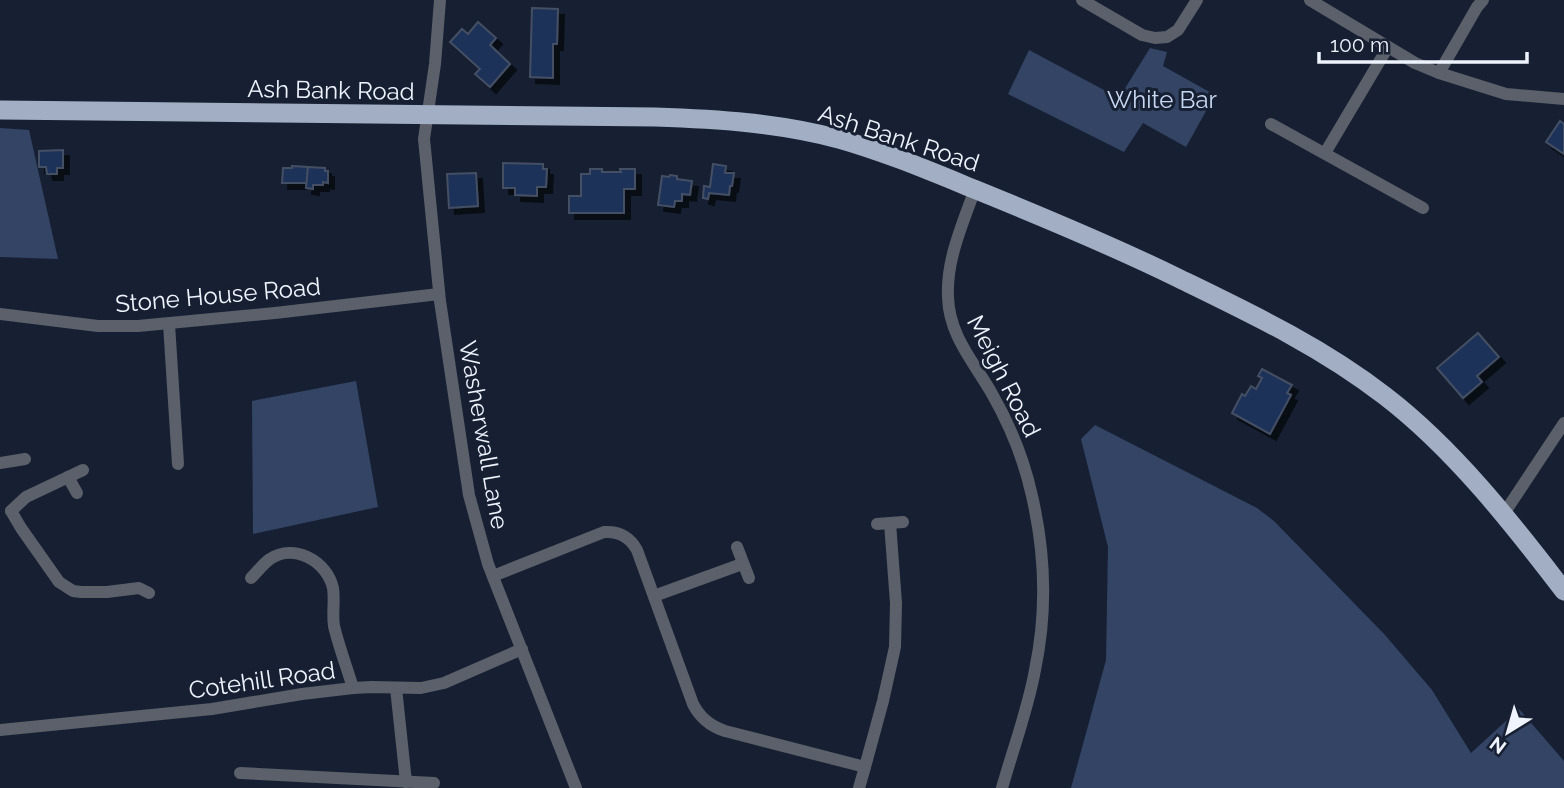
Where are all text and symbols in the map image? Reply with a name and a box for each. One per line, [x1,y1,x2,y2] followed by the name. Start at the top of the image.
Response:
[1319,21,1527,65] scale bar
[1330,32,1389,57] text: 100 m
[247,74,415,106] street label: Ash Bank Road
[1107,85,1217,114] park label: White Bar
[815,98,983,178] street label: Ash Bank Road
[114,272,322,318] street label: Stone House Road
[961,310,1047,442] street label: Meigh Road
[453,338,515,532] street label: Washerwall Lane
[187,655,337,705] street label: Cotehill Road
[1473,697,1543,767] north arrow
[1485,732,1510,759] text: N

